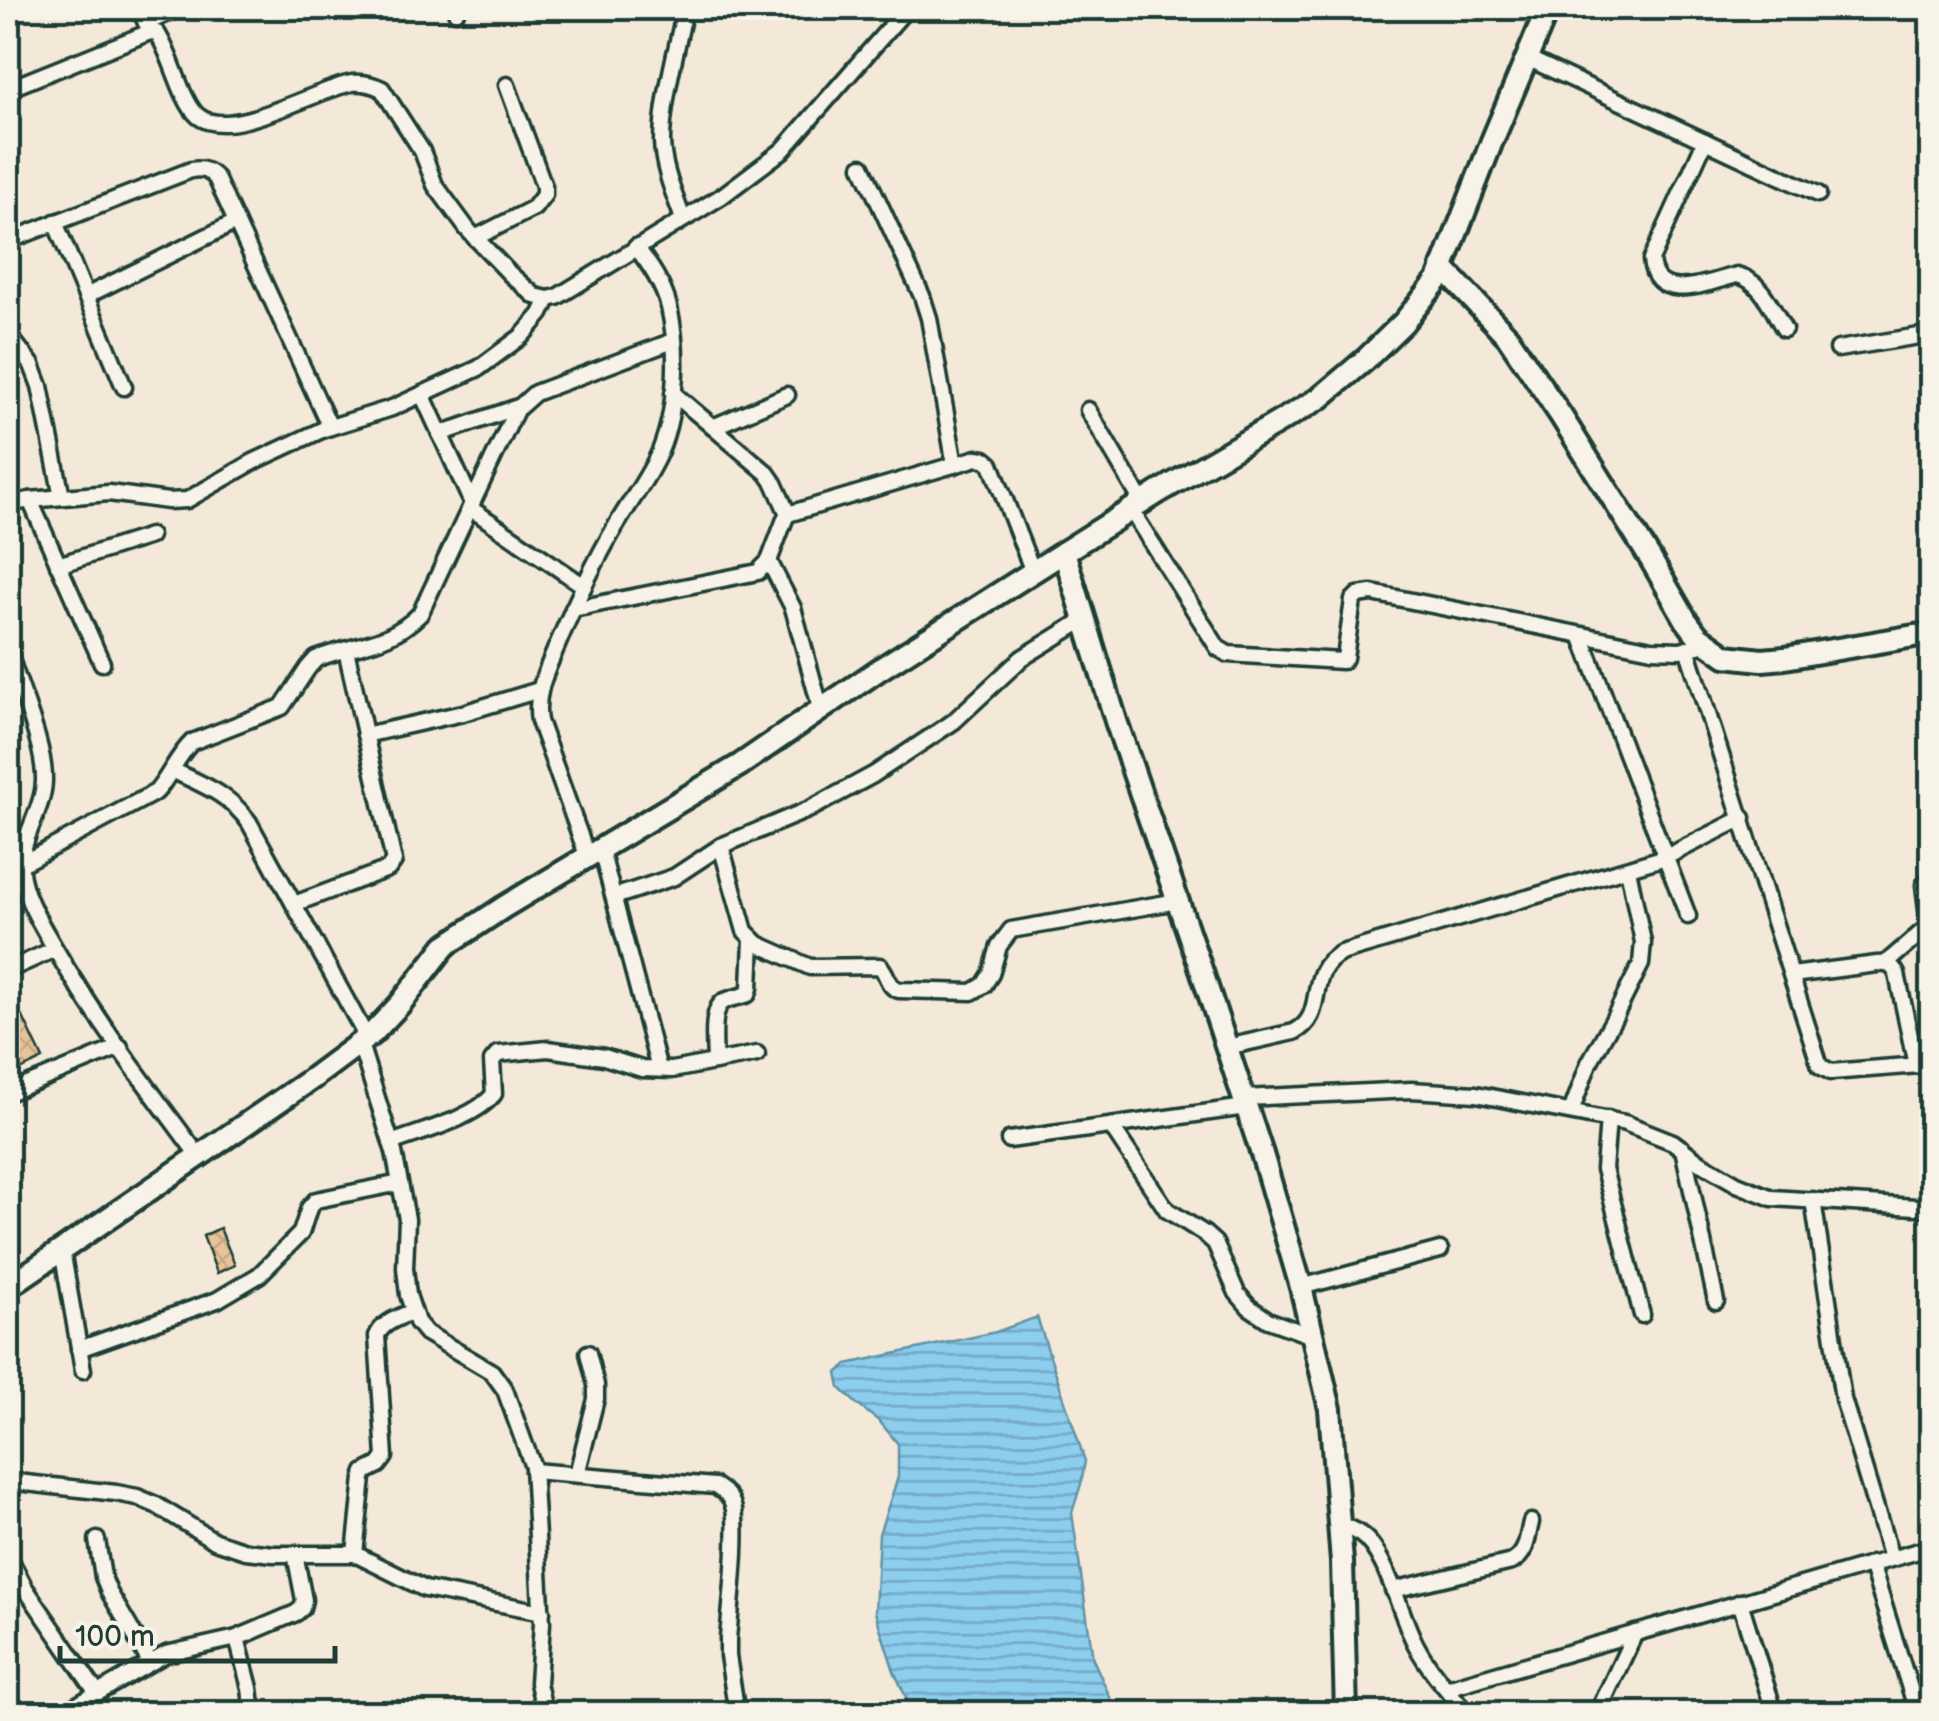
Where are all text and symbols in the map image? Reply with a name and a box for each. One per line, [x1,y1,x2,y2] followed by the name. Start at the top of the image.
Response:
[60,1601,335,1663] scale bar
[75,1619,155,1655] text: 100 m

